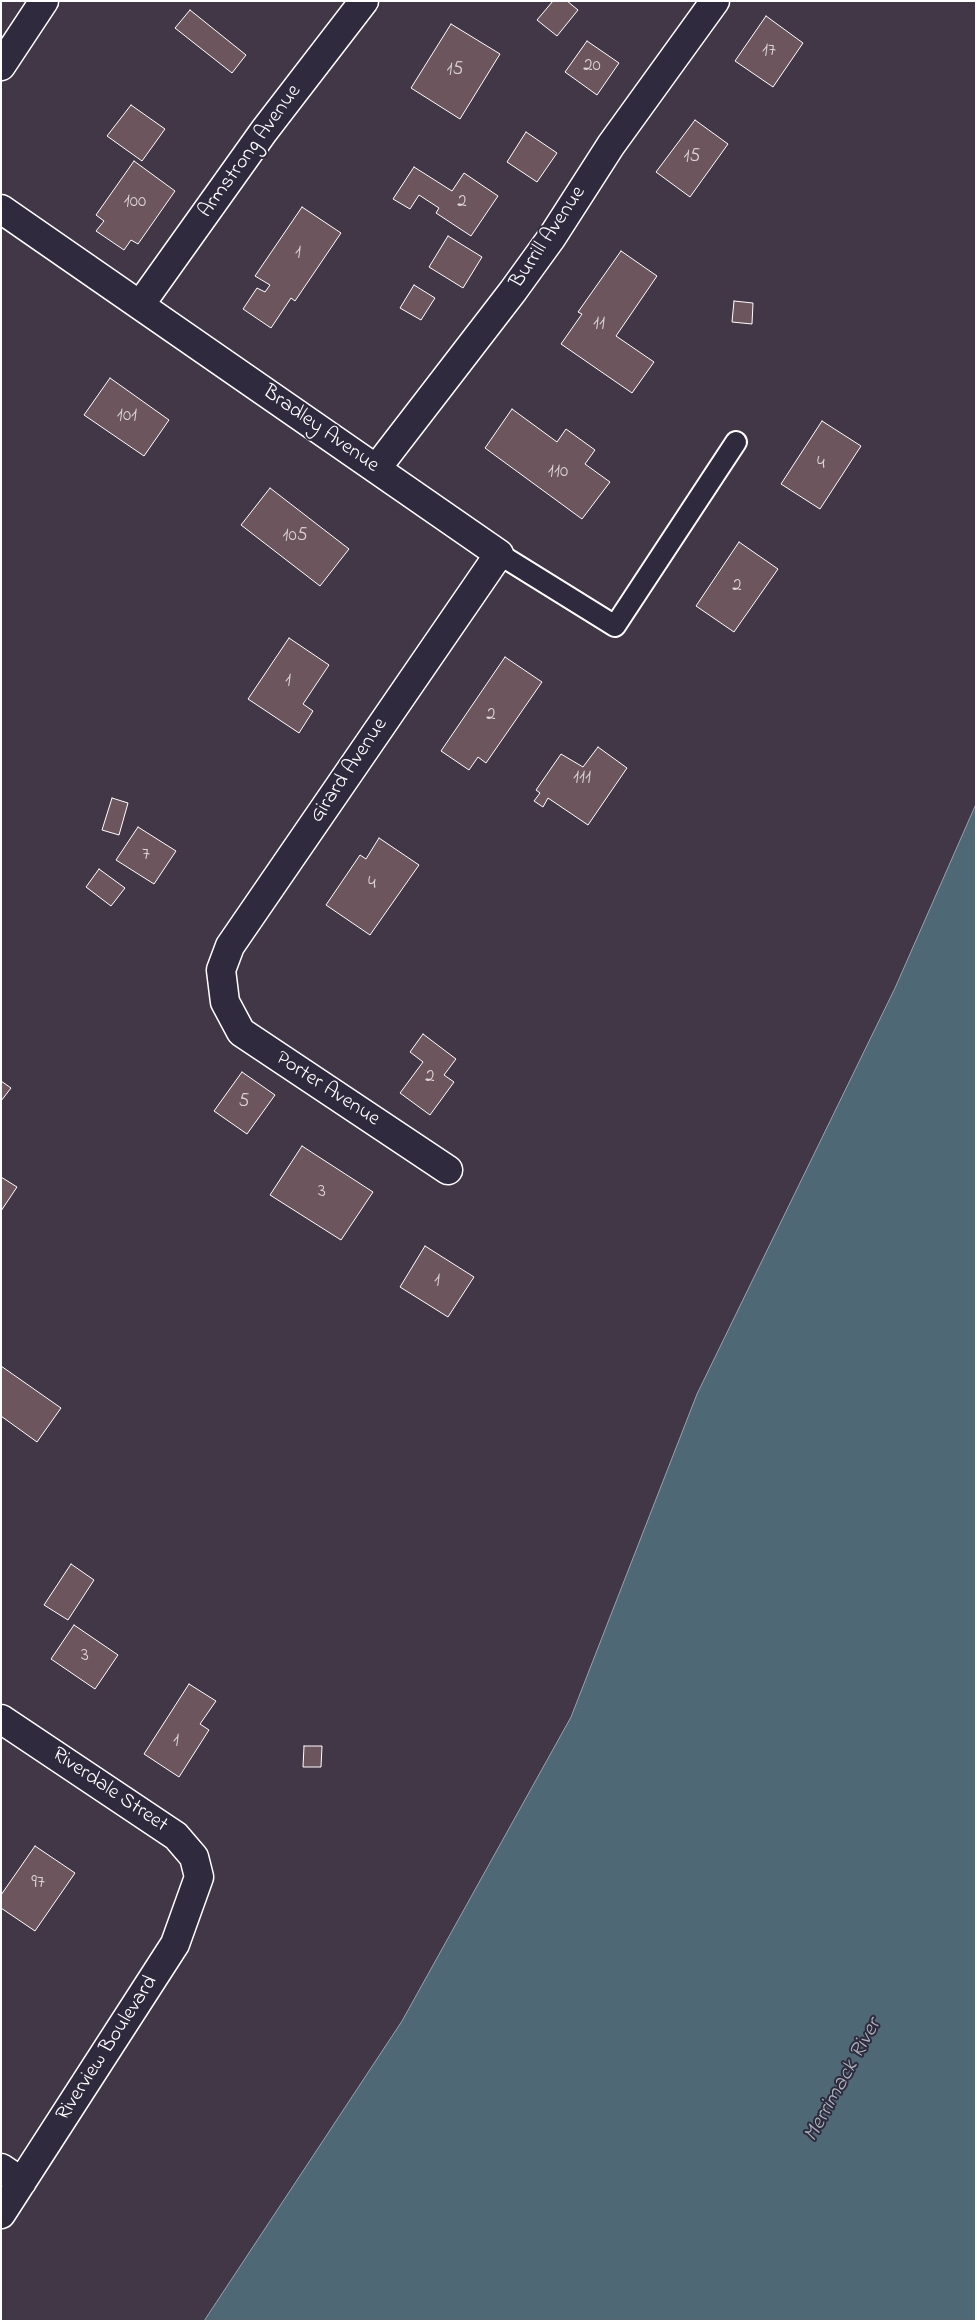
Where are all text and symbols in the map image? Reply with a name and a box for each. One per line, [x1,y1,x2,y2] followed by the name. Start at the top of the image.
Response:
[762,41,776,63] house number: 17
[583,56,601,78] house number: 20
[447,60,463,82] house number: 15
[194,80,308,224] street label: Armstrong Avenue
[684,147,700,169] house number: 15
[506,182,592,294] street label: Burrill Avenue
[124,192,146,214] house number: 100
[457,192,467,214] house number: 2
[295,243,301,265] house number: 1
[593,314,605,336] house number: 11
[257,381,383,479] street label: Bradley Avenue
[117,406,137,428] house number: 101
[817,454,825,476] house number: 4
[548,462,568,484] house number: 110
[282,526,308,548] house number: 105
[732,576,742,598] house number: 2
[285,671,291,693] house number: 1
[486,705,496,727] house number: 2
[306,714,394,828] street label: Girard Avenue
[573,768,591,790] house number: 111
[142,845,150,867] house number: 7
[368,874,376,896] house number: 4
[270,1047,384,1133] street label: Porter Avenue
[425,1067,435,1089] house number: 2
[239,1092,249,1114] house number: 5
[318,1182,326,1204] house number: 3
[434,1271,440,1293] house number: 1
[81,1646,89,1668] house number: 3
[173,1731,179,1753] house number: 1
[46,1743,172,1839] street label: Riverdale Street
[31,1873,45,1895] house number: 97
[52,1972,164,2126] street label: Riverview Boulevard
[799,2015,889,2147] water label: Merrimack River

